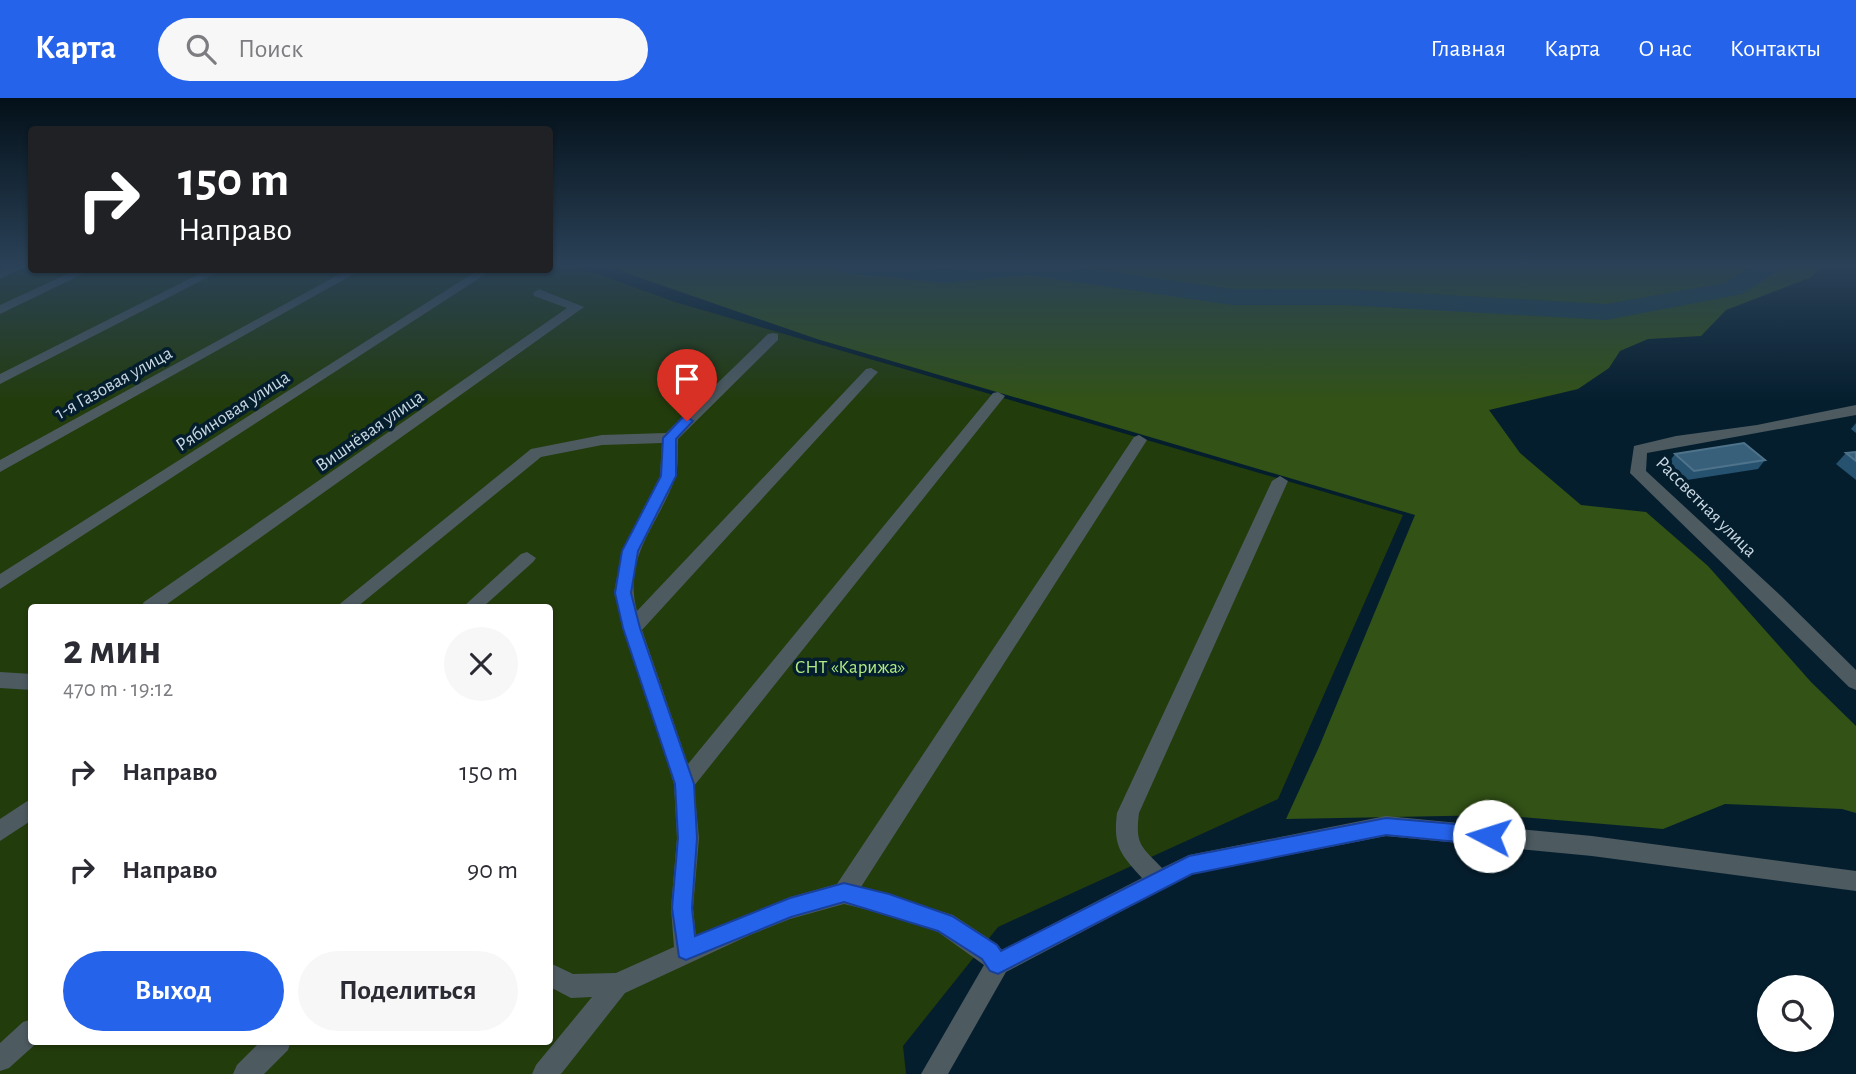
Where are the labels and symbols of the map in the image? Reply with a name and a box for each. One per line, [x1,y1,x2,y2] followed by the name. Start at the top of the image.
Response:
[52,343,176,423] street label: 1-я Газовая улица
[657,349,717,421] pin
[173,367,293,455] street label: Рябиновая улица
[312,387,428,475] street label: Вишнёвая улица
[1652,453,1760,561] street label: Рассветная улица
[795,658,905,677] park label: СНТ «Карижа»
[1452,799,1526,873] position arrow

